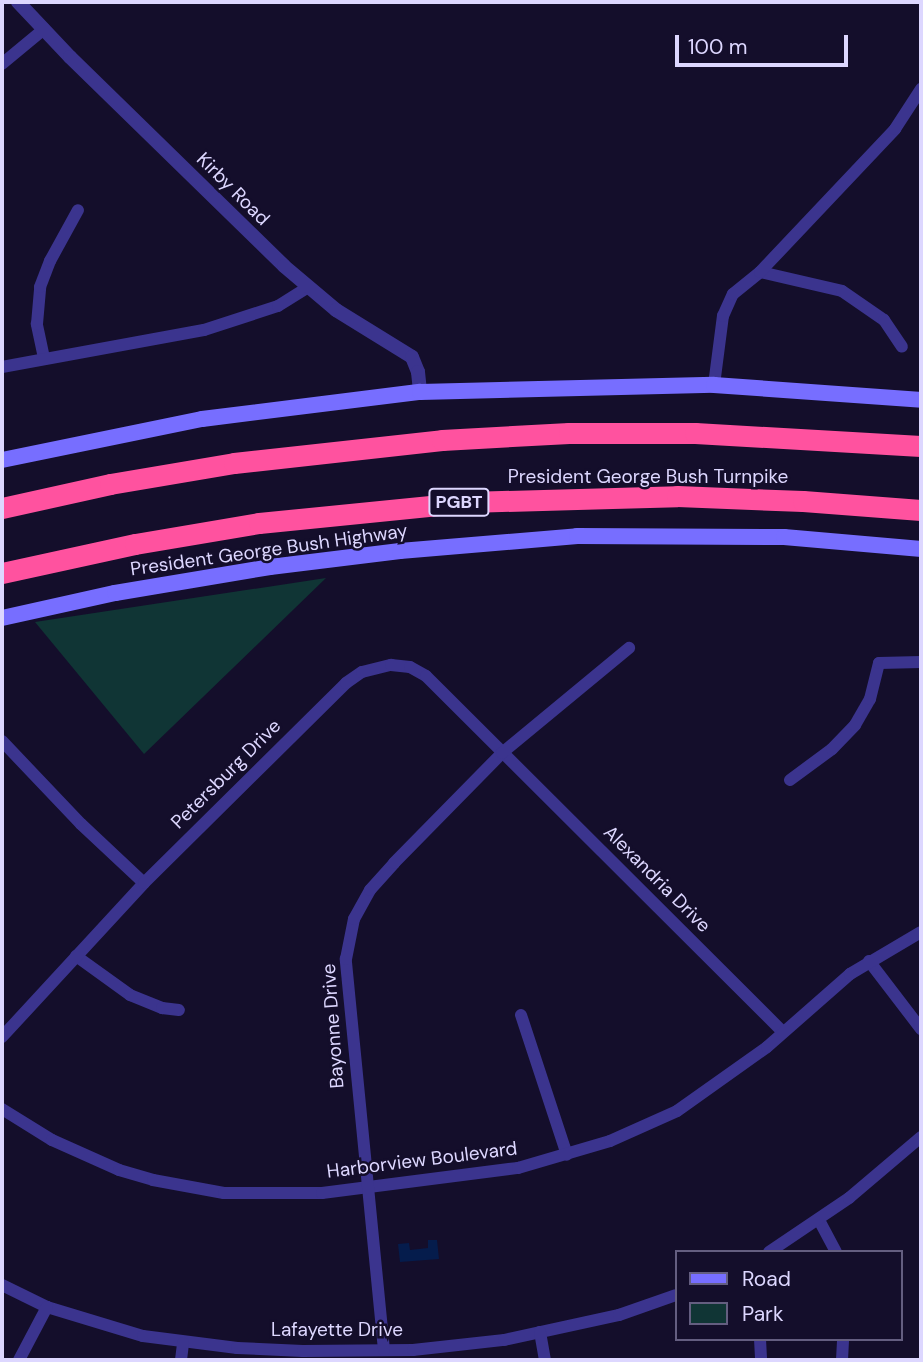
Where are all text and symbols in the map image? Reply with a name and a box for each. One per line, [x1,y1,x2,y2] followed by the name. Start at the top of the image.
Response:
[678,21,851,65] scale bar
[688,33,748,61] text: 100 m
[192,148,274,230] street label: Kirby Road
[508,466,788,488] street label: President George Bush Turnpike
[428,488,490,516] road number: PGBT
[129,519,409,581] street label: President George Bush Highway
[166,714,286,834] street label: Petersburg Drive
[599,821,715,937] street label: Alexandria Drive
[317,963,349,1089] street label: Bayonne Drive
[325,1137,519,1183] street label: Harborview Boulevard
[674,1250,902,1341] legend
[742,1265,791,1293] text: Road
[742,1300,783,1328] text: Park
[271,1319,403,1341] street label: Lafayette Drive

